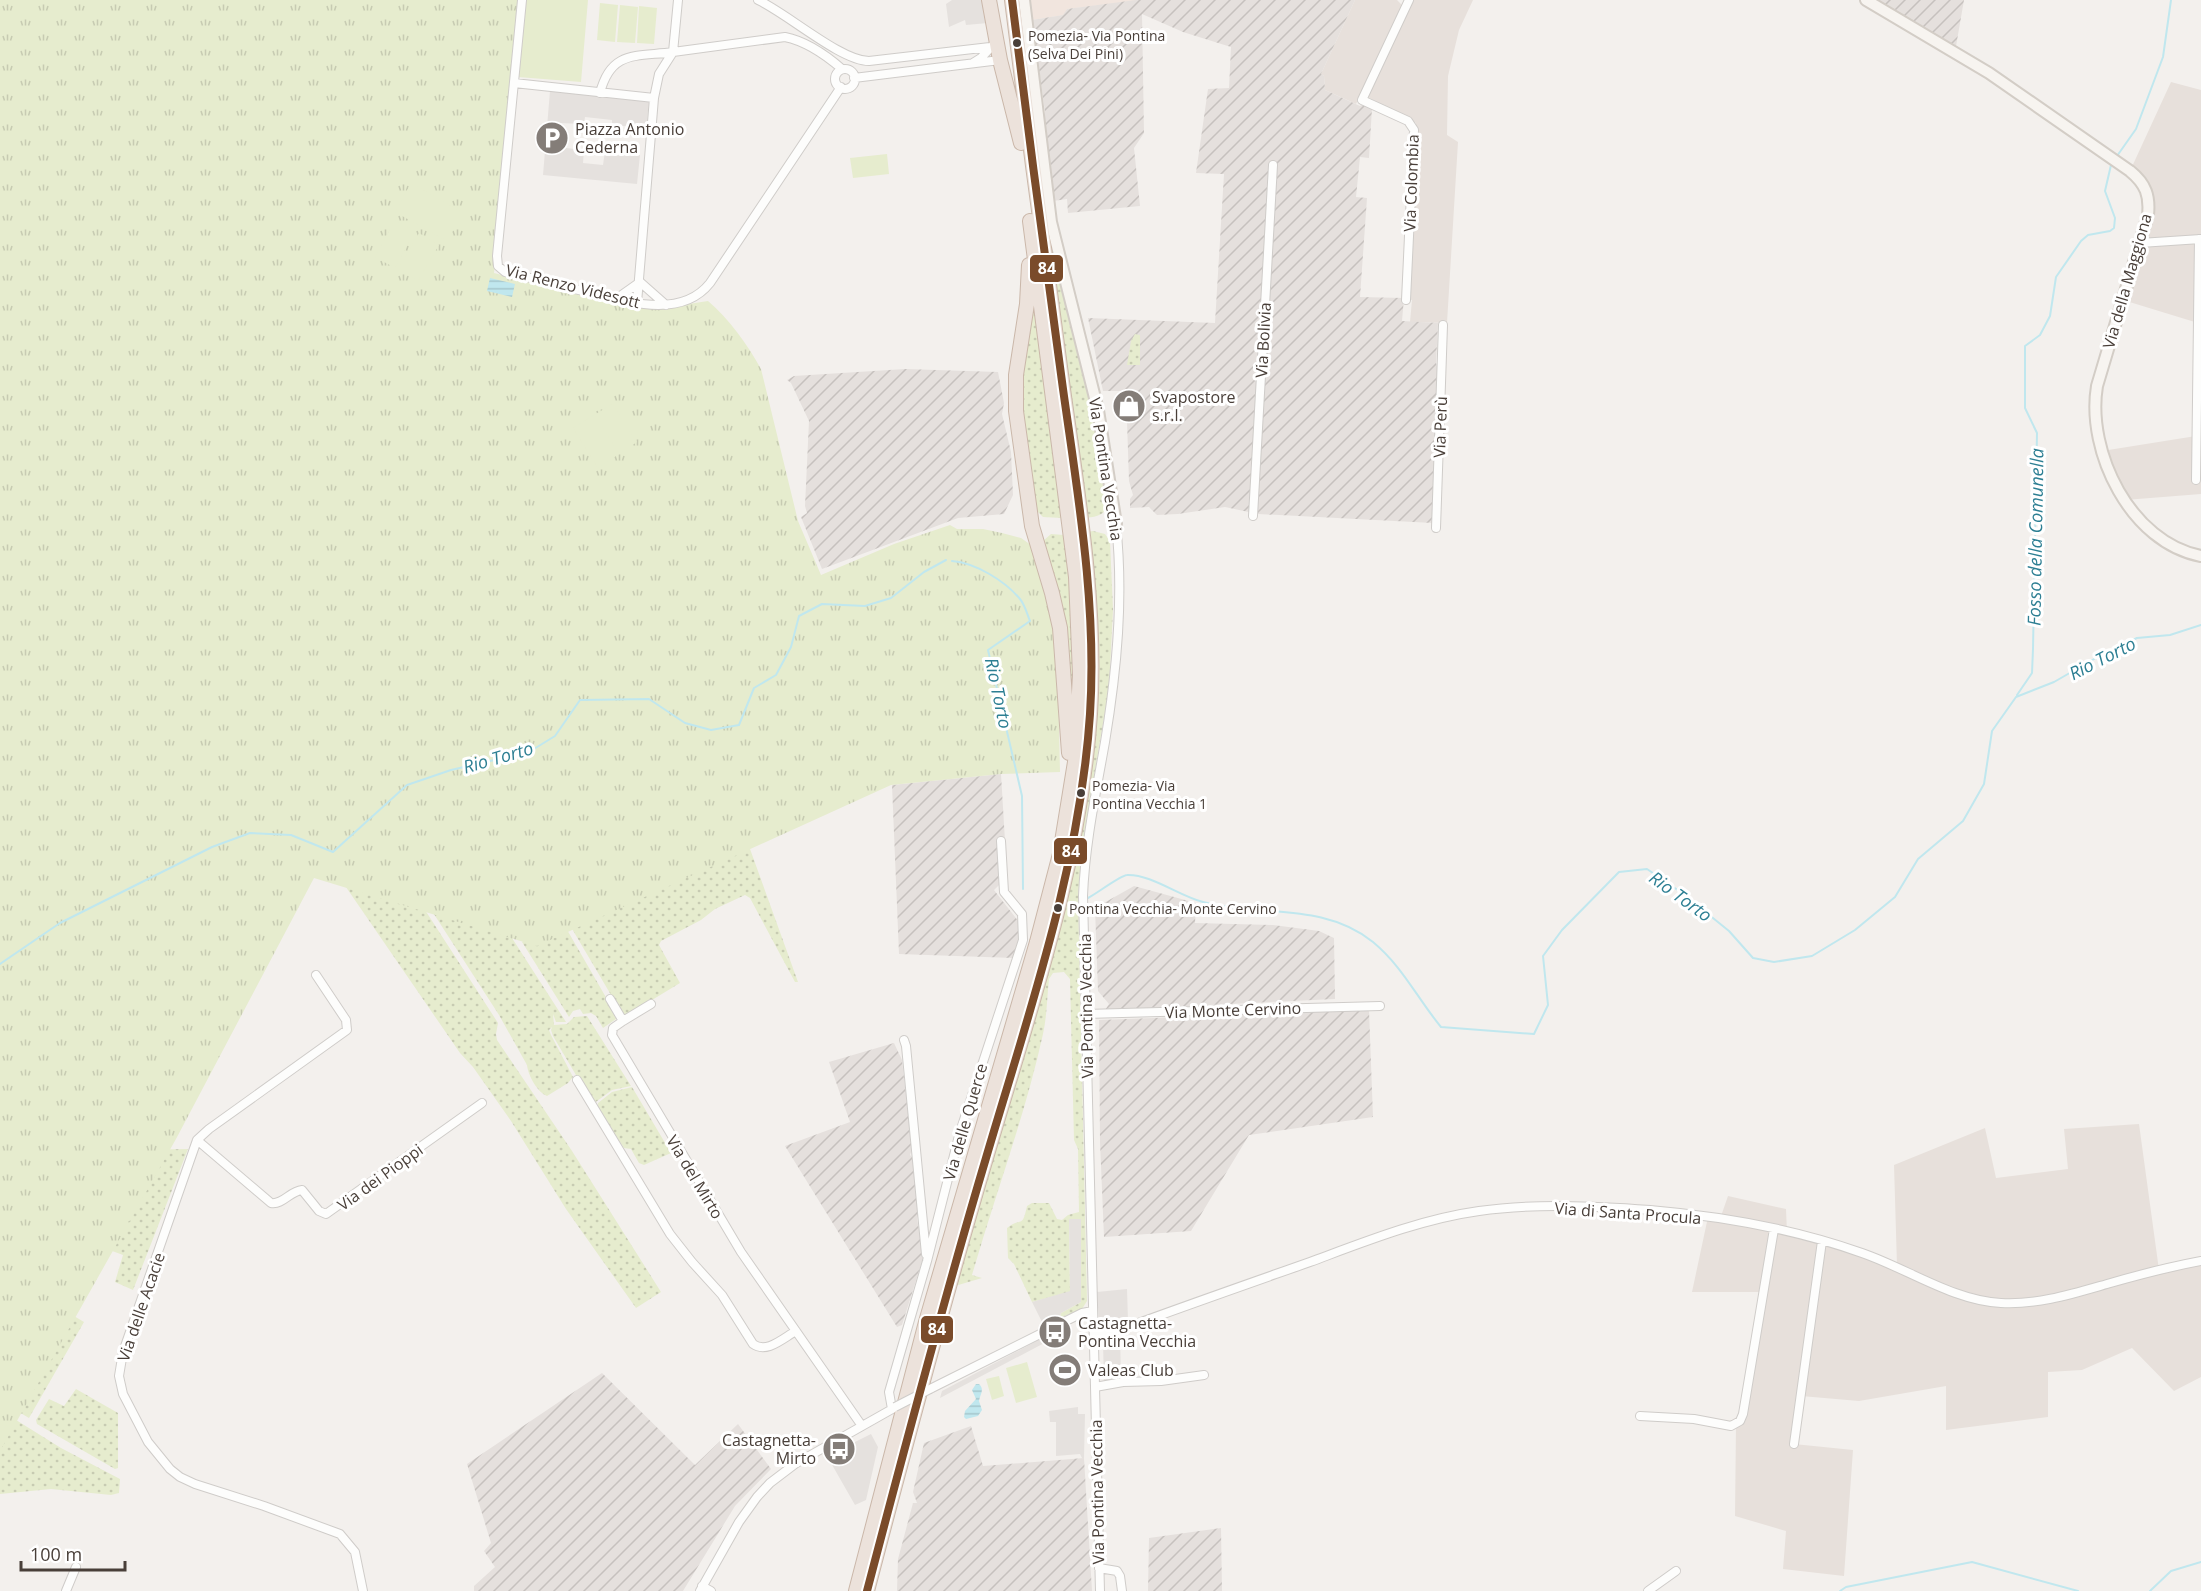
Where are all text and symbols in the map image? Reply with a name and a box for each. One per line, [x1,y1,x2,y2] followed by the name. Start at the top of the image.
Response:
[1028,26,1165,63] place label: Pomezia- Via Pontina (Selva Dei Pini)
[1011,37,1023,49] marker: Pomezia- Via Pontina (Selva Dei Pini)
[575,118,684,158] place label: Piazza Antonio Cederna
[534,120,570,156] parking icon: Piazza Antonio Cederna
[1398,134,1424,232] street label: Via Colombia
[2097,211,2157,351] street label: Via della Maggiona
[1029,254,1064,283] line badge: 84
[1038,257,1056,279] text: 84
[504,259,643,313] street label: Via Renzo Videsott
[1250,302,1276,378] street label: Via Bolivia
[1152,386,1236,426] place label: Svapostore s.r.l.
[1111,388,1147,424] shop icon: Svapostore s.r.l.
[1084,396,1128,542] street label: Via Pontina Vecchia
[1428,396,1452,458] street label: Via Perù
[2021,448,2049,626] water label: Fosso della Comunella
[2064,631,2140,685] water label: Rio Torto
[980,655,1018,731] water label: Rio Torto
[460,736,536,778] water label: Rio Torto
[1092,776,1207,813] place label: Pomezia- Via Pontina Vecchia 1
[1075,787,1087,799] marker: Pomezia- Via Pontina Vecchia 1
[1053,837,1088,865] line badge: 84
[1062,840,1080,862] text: 84
[1645,865,1717,927] water label: Rio Torto
[1069,899,1277,918] place label: Pontina Vecchia- Monte Cervino
[1052,902,1064,914] marker: Pontina Vecchia- Monte Cervino
[1074,933,1098,1079] street label: Via Pontina Vecchia
[1164,997,1302,1023] street label: Via Monte Cervino
[938,1061,992,1183] street label: Via delle Querce
[661,1131,729,1223] street label: Via del Mirto
[333,1139,427,1215] street label: Via dei Pioppi
[1554,1197,1702,1229] street label: Via di Santa Procula
[112,1250,170,1364] street label: Via delle Acacie
[1078,1312,1196,1352] place label: Castagnetta- Pontina Vecchia
[1037,1314,1073,1350] bus stop icon: Castagnetta- Pontina Vecchia
[920,1315,954,1344] line badge: 84
[928,1318,946,1340] text: 84
[1047,1352,1083,1388] sports icon: Valeas Club
[1088,1359,1174,1381] place label: Valeas Club
[1085,1419,1109,1565] street label: Via Pontina Vecchia
[722,1429,816,1469] place label: Castagnetta- Mirto
[821,1431,857,1467] bus stop icon: Castagnetta- Mirto
[21,1534,124,1572] scale bar
[30,1542,82,1566] text: 100 m

